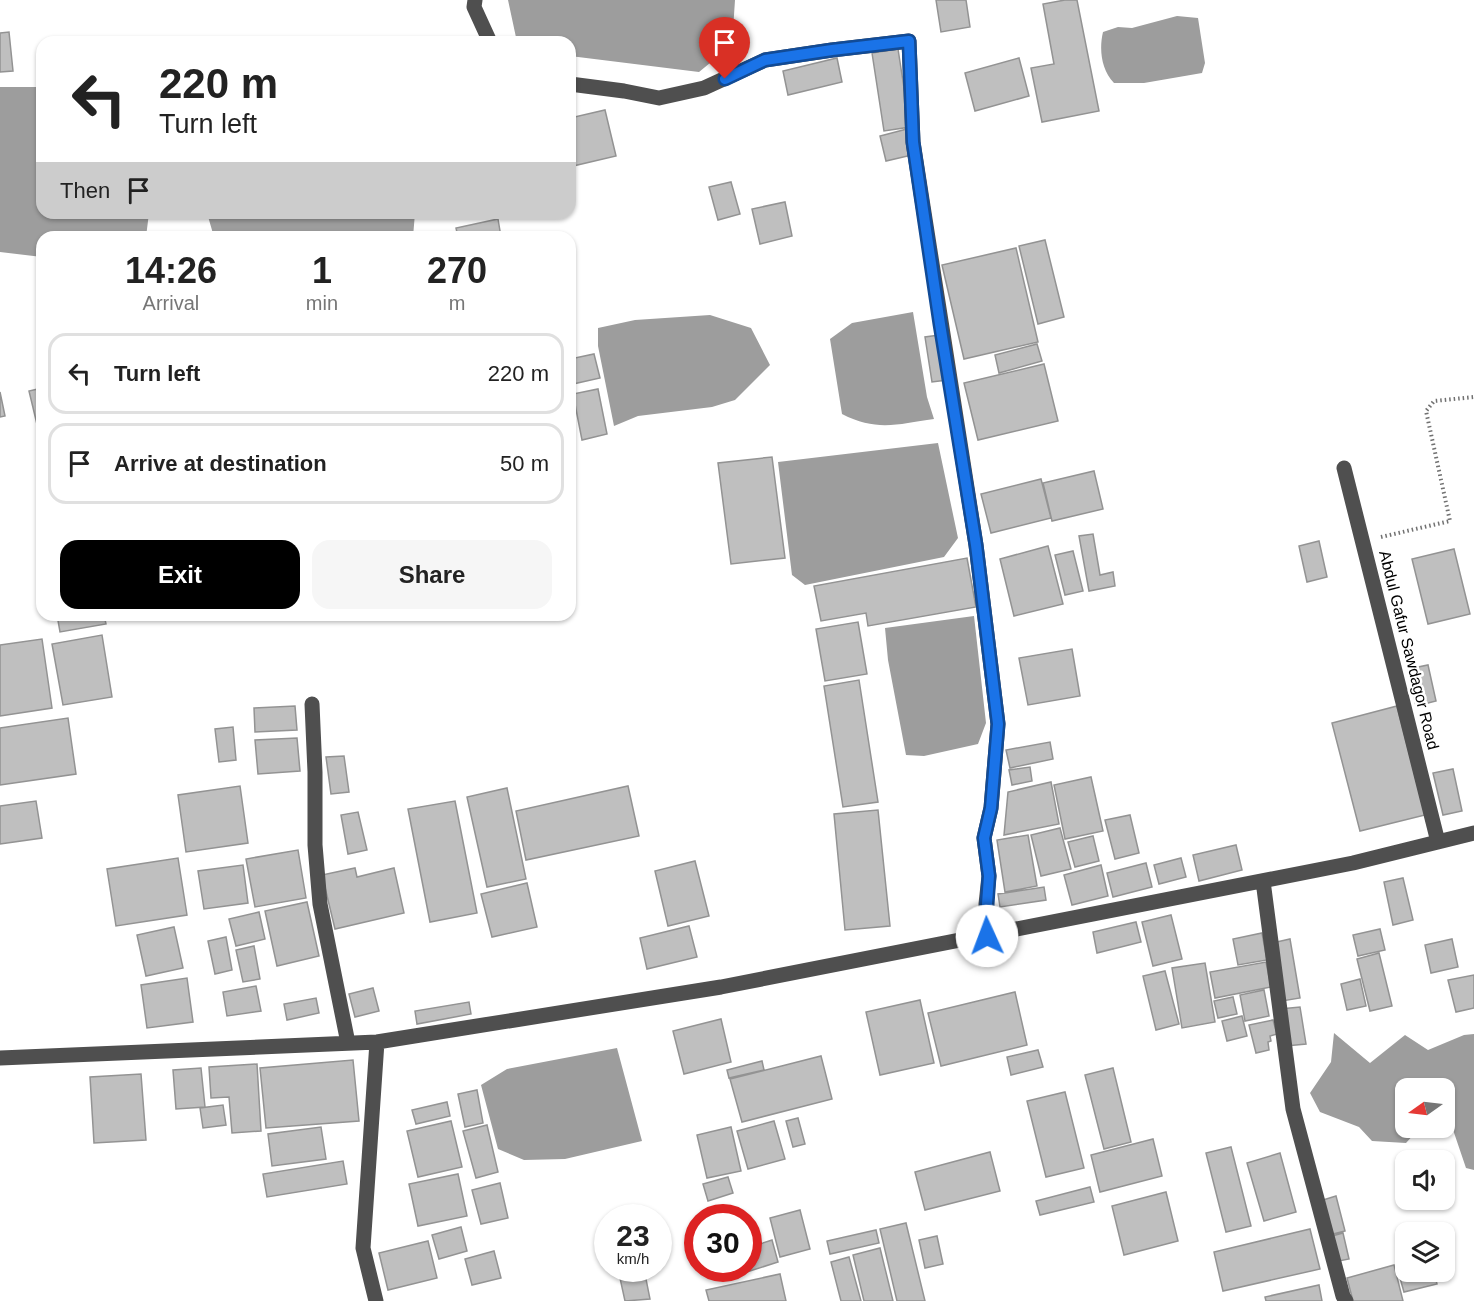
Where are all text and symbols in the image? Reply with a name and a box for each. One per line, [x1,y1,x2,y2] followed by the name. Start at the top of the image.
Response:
[699,17,750,79] pin
[708,26,741,59] icon: arrive
[60,60,138,138] icon: left
[159,60,278,107] text: 220 m
[159,109,257,139] text: Turn left
[122,174,155,207] icon: arrive
[60,178,110,203] text: Then
[125,250,217,291] text: 14:26
[312,250,332,291] text: 1
[427,250,487,291] text: 270
[143,292,199,314] text: Arrival
[306,292,338,314] text: min
[449,292,465,314] text: m
[63,357,96,390] icon: left
[114,361,200,386] text: Turn left
[488,361,549,386] text: 220 m
[63,447,96,480] icon: arrive
[114,451,327,476] text: Arrive at destination
[500,451,549,476] text: 50 m
[60,540,300,609] button: Exit
[312,540,552,609] button: Share
[1376,549,1442,751] street label: Abdul Gafur Sawdagor Road
[955,904,1019,968] position arrow
[1395,1078,1455,1138] north arrow
[1395,1078,1455,1282] map controls
[1395,1150,1455,1210] button: sound
[684,1204,762,1282] speed limit sign: 30
[616,1219,650,1252] text: 23
[1395,1222,1455,1282] button: layers
[617,1250,649,1267] text: km/h

